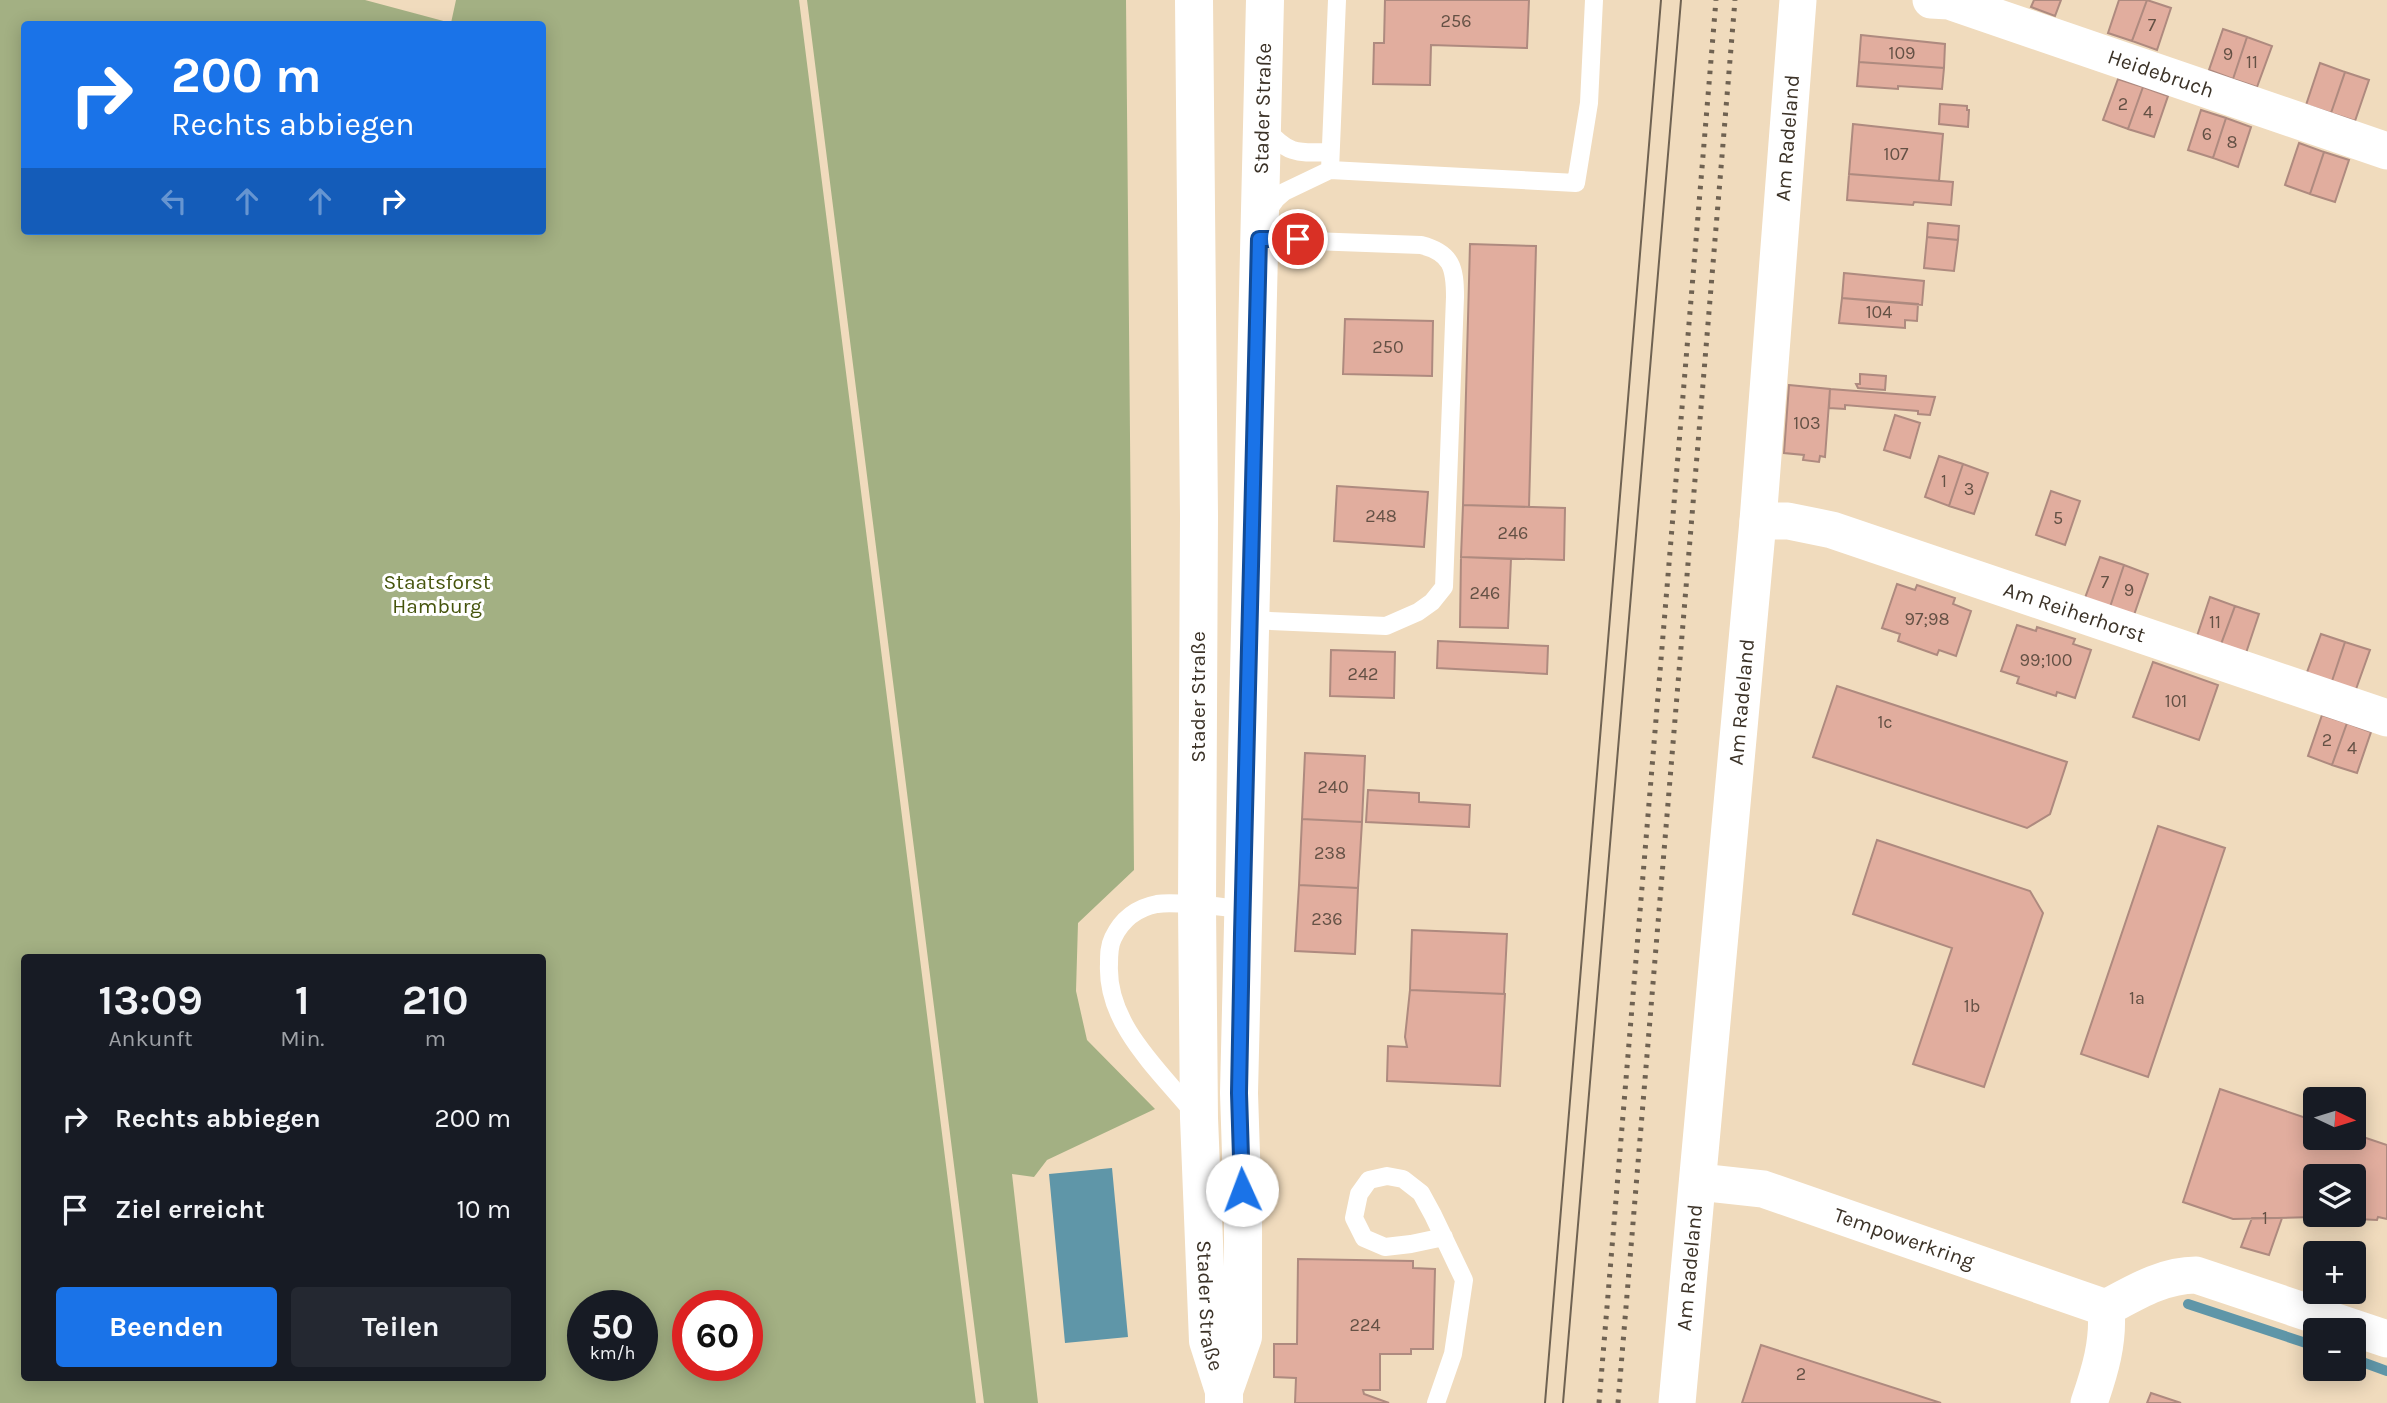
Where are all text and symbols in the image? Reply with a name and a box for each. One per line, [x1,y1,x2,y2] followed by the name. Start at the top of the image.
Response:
[1441,10,1471,32] house number: 256
[2148,14,2157,36] house number: 7
[1888,42,1916,64] house number: 109
[1249,43,1276,175] street label: Stader Straße
[2223,43,2233,65] house number: 9
[2105,44,2217,103] street label: Heidebruch
[171,47,322,104] text: 200 m
[56,49,147,140] icon: right
[2246,51,2258,73] house number: 11
[1771,74,1804,202] street label: Am Radeland
[2118,93,2128,115] house number: 2
[2143,101,2153,123] house number: 4
[171,106,415,143] text: Rechts abbiegen
[2202,123,2212,145] house number: 6
[2226,131,2238,153] house number: 8
[1883,143,1909,165] house number: 107
[155,182,193,220] icon: left
[228,182,266,220] icon: ahead
[301,182,339,220] icon: ahead
[374,182,412,220] icon: right
[1268,209,1328,269] pin
[1279,220,1317,258] icon: arrive
[1866,301,1892,323] house number: 104
[1372,336,1404,358] house number: 250
[1793,412,1821,434] house number: 103
[1941,470,1947,492] house number: 1
[1964,478,1974,500] house number: 3
[1365,505,1397,527] house number: 248
[2053,507,2063,529] house number: 5
[1498,522,1528,544] house number: 246
[383,570,491,618] park label: Staatsforst Hamburg
[2101,571,2110,593] house number: 7
[2000,577,2149,647] street label: Am Reiherhorst
[2124,579,2134,601] house number: 9
[1470,582,1500,604] house number: 246
[1904,608,1950,630] house number: 97;98
[2209,611,2221,633] house number: 11
[1186,631,1210,763] street label: Stader Straße
[1724,638,1759,766] street label: Am Radeland
[2020,649,2072,671] house number: 99;100
[1348,663,1378,685] house number: 242
[2165,690,2187,712] house number: 101
[1877,711,1893,733] house number: 1c
[2322,729,2332,751] house number: 2
[2347,737,2357,759] house number: 4
[1317,776,1349,798] house number: 240
[1314,842,1346,864] house number: 238
[1311,908,1343,930] house number: 236
[98,975,203,1025] text: 13:09
[295,975,310,1025] text: 1
[402,975,469,1025] text: 210
[2129,987,2145,1009] house number: 1a
[1964,995,1980,1017] house number: 1b
[108,1025,193,1052] text: Ankunft
[280,1025,324,1052] text: Min.
[424,1025,446,1052] text: m
[2303,1087,2366,1150] north arrow
[2303,1087,2366,1381] map controls
[56,1100,94,1138] icon: right
[115,1103,321,1134] text: Rechts abbiegen
[435,1103,511,1134] text: 200 m
[1205,1153,1279,1227] position arrow
[2303,1164,2366,1227] button: layers
[56,1191,94,1229] icon: arrive
[115,1194,265,1225] text: Ziel erreicht
[456,1194,511,1225] text: 10 m
[1672,1203,1707,1332] street label: Am Radeland
[1831,1203,1978,1274] street label: Tempowerkring
[2262,1207,2268,1229] house number: 1
[1192,1240,1229,1374] street label: Stader Straße
[2303,1241,2366,1304] button: +
[56,1287,277,1367] button: Beenden
[291,1287,511,1367] button: Teilen
[672,1290,763,1381] speed limit sign: 60
[591,1306,634,1347] text: 50
[1350,1314,1380,1336] house number: 224
[2303,1318,2366,1381] button: −
[590,1342,635,1364] text: km/h
[1796,1363,1806,1385] house number: 2

